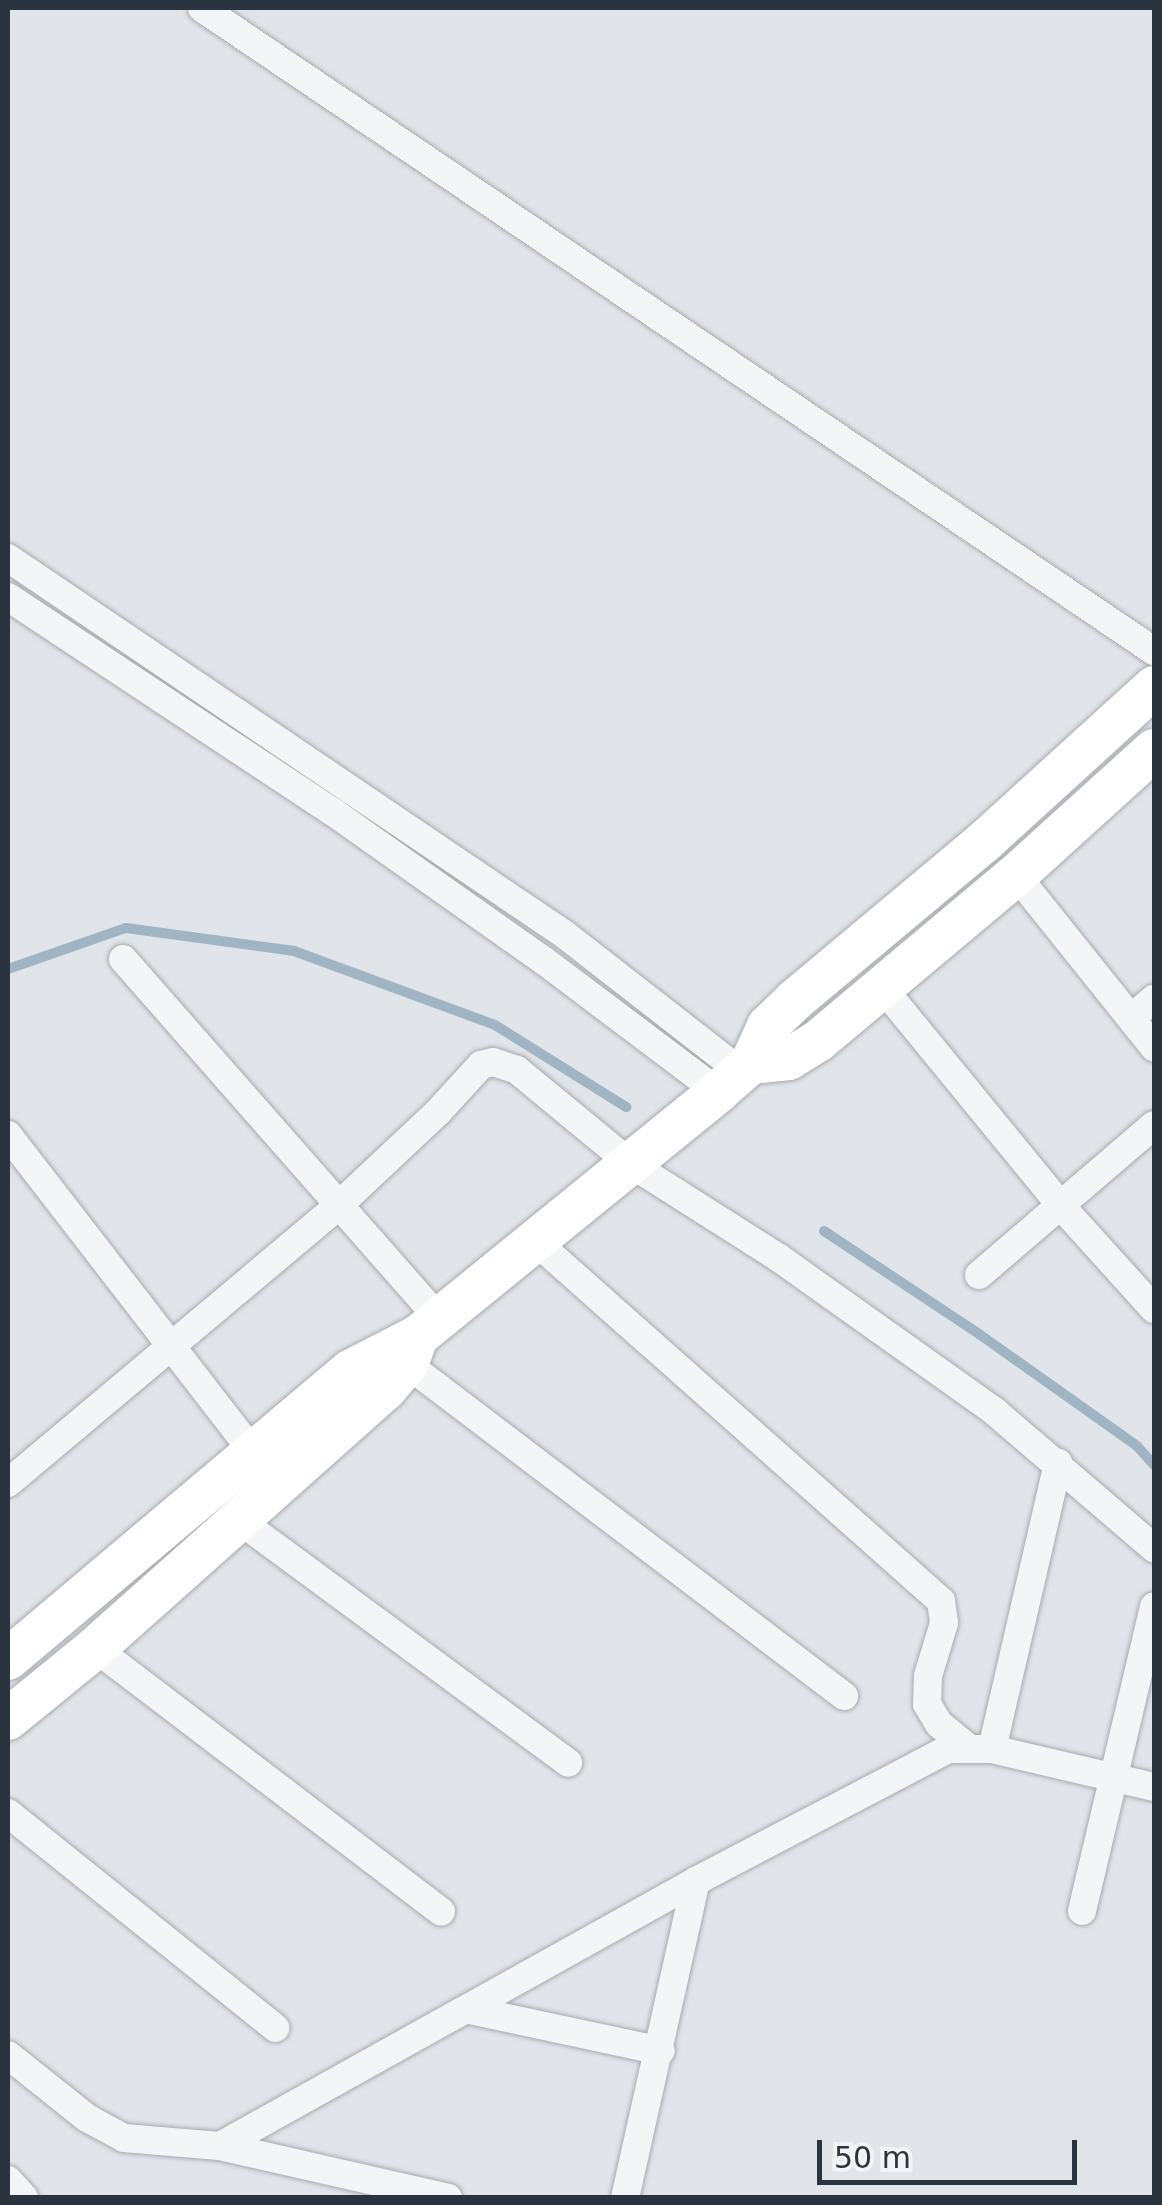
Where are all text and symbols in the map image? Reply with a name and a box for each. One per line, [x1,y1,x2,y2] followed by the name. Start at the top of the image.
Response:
[822,2120,1082,2182] scale bar
[834,2140,911,2175] text: 50 m

